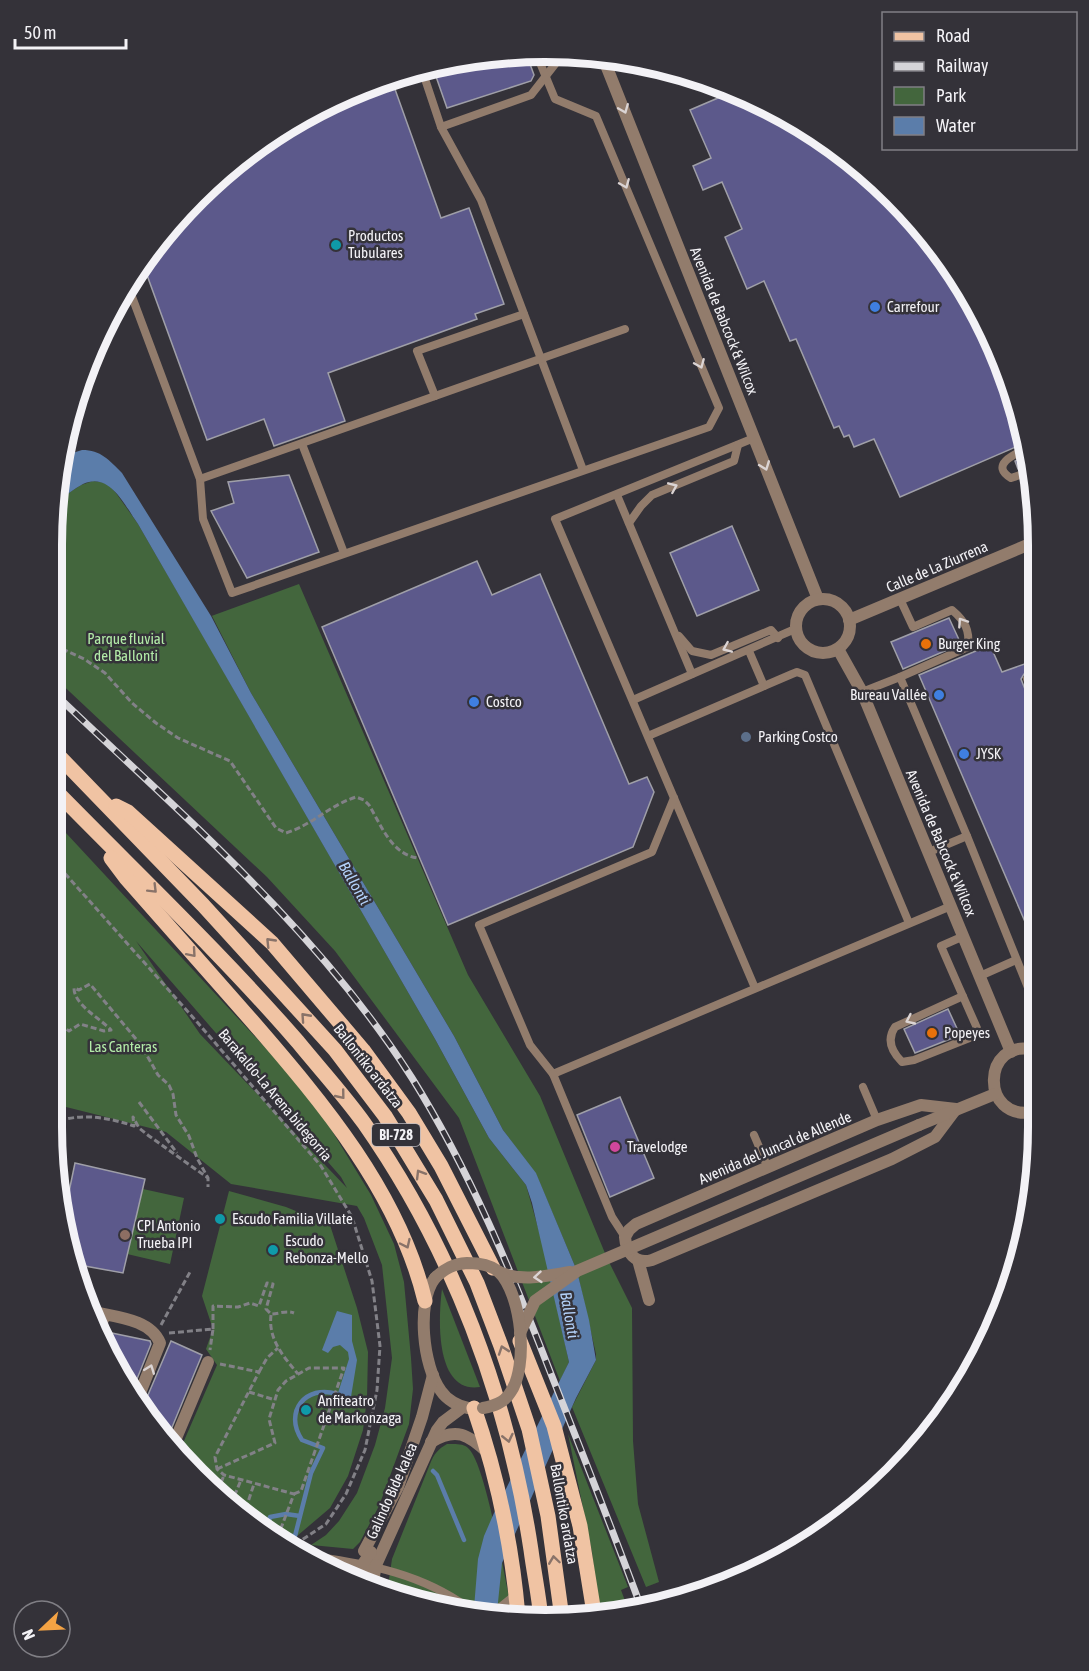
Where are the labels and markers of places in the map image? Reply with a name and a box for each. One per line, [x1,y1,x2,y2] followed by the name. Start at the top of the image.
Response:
[348,227,403,261] place label: Productos Tubulares
[329,238,343,252] marker: Productos Tubulares
[887,298,940,315] place label: Carrefour
[868,300,882,314] marker: Carrefour
[938,635,1001,652] place label: Burger King
[919,637,933,651] marker: Burger King
[850,686,927,703] place label: Bureau Vallée
[932,688,946,702] marker: Bureau Vallée
[486,693,522,710] place label: Costco
[467,695,481,709] marker: Costco
[758,728,838,745] place label: Parking Costco
[739,730,753,744] marker: Parking Costco
[976,745,1002,762] place label: JYSK
[957,747,971,761] marker: JYSK
[944,1024,990,1041] place label: Popeyes
[925,1026,939,1040] marker: Popeyes
[627,1138,688,1155] place label: Travelodge
[608,1140,622,1154] marker: Travelodge
[232,1210,353,1227] place label: Escudo Familia Villate
[213,1212,227,1226] marker: Escudo Familia Villate
[137,1217,201,1251] place label: CPI Antonio Trueba IPI
[118,1228,132,1242] marker: CPI Antonio Trueba IPI
[285,1232,369,1266] place label: Escudo Rebonza-Mello
[266,1243,280,1257] marker: Escudo Rebonza-Mello
[318,1392,402,1426] place label: Anfiteatro de Markonzaga
[299,1403,313,1417] marker: Anfiteatro de Markonzaga

